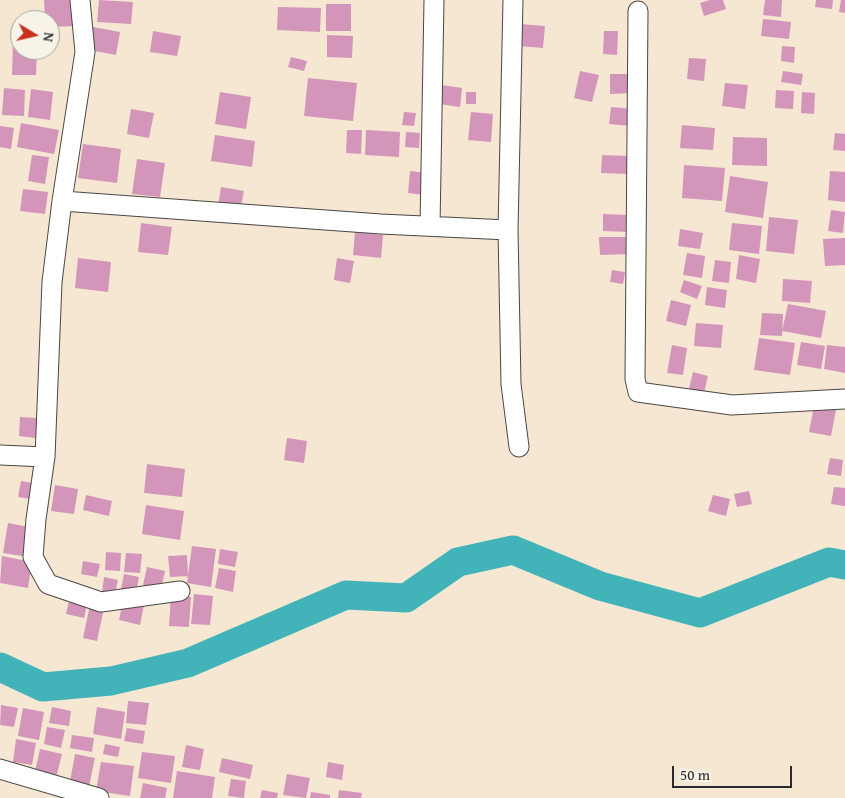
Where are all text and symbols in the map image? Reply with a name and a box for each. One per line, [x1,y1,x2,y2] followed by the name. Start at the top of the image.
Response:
[10,10,60,60] north arrow
[38,31,59,43] text: N
[675,756,795,788] scale bar
[680,764,710,785] text: 50 m

